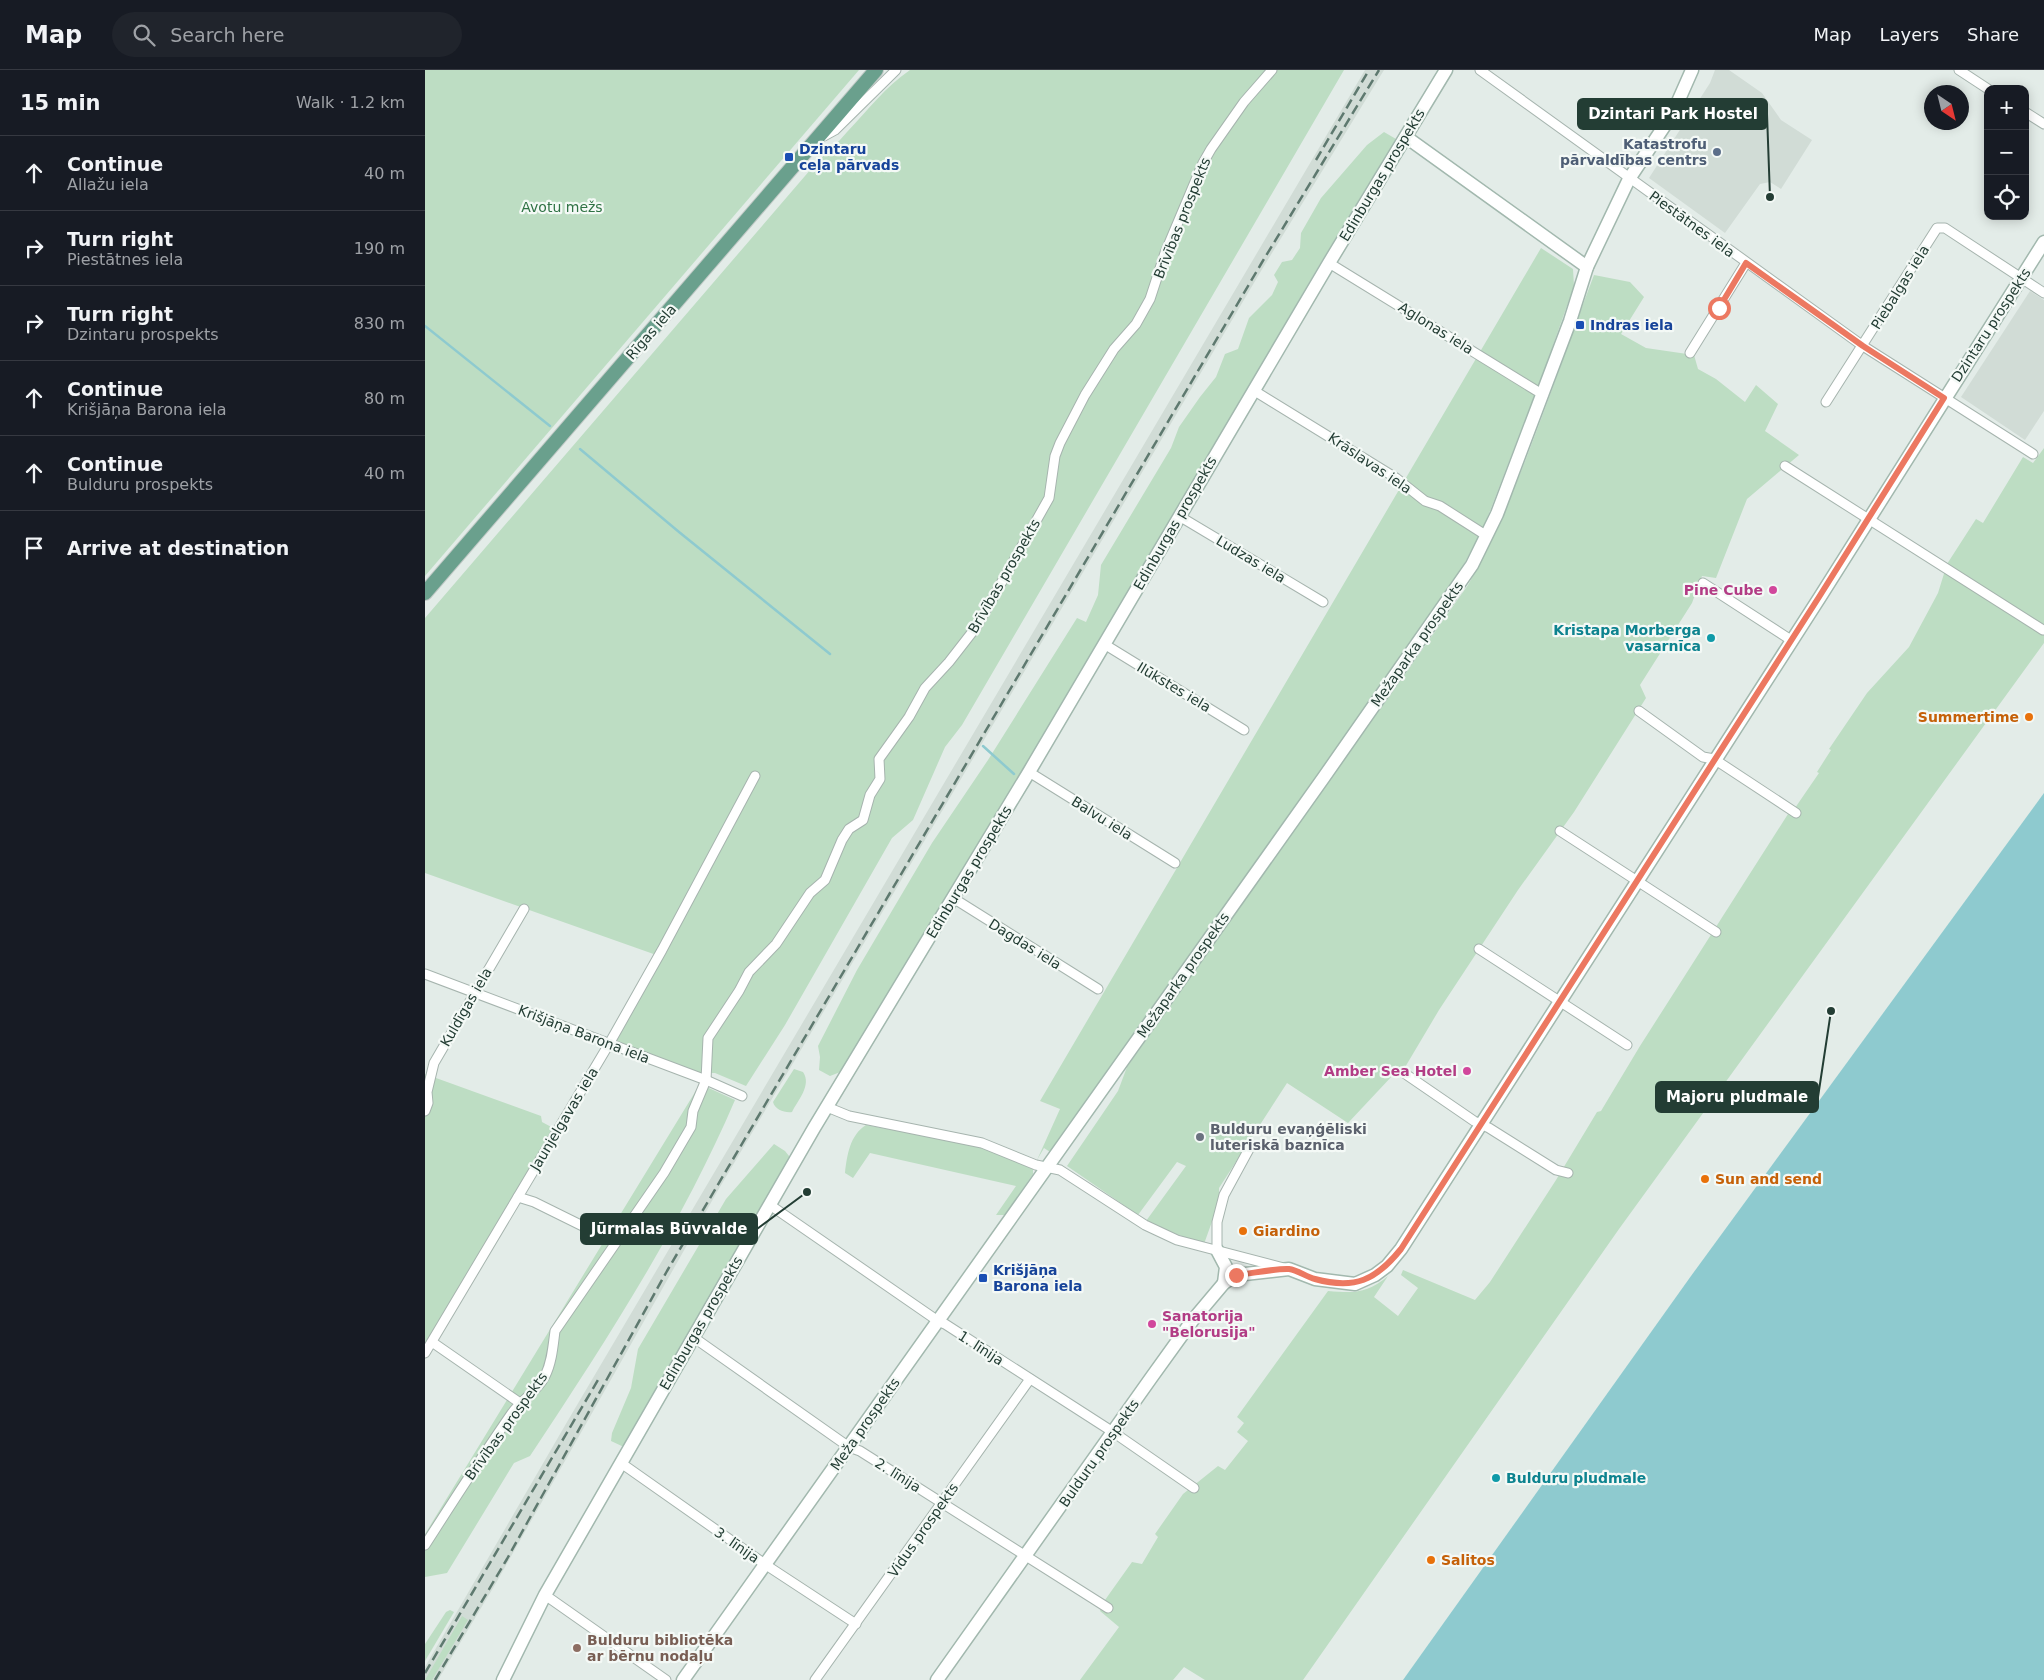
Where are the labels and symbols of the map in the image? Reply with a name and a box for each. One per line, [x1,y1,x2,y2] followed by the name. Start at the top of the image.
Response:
[1924,85,1969,130] north arrow
[1578,99,1767,129] callout: Dzintari Park Hostel
[1588,105,1758,123] text: Dzintari Park Hostel
[1336,106,1428,244] street label: Edinburgas prospekts
[1560,136,1707,168] place label: Katastrofu pārvaldības centrs
[799,141,899,173] place label: Dzintaru ceļa pārvads
[1711,146,1723,158] marker: Katastrofu pārvaldības centrs
[783,151,795,163] marker: Dzintaru ceļa pārvads
[1150,155,1214,281] street label: Brīvības prospekts
[1646,188,1738,260] street label: Piestātnes iela
[521,199,603,215] park label: Avotu mežs
[1868,242,1932,332] street label: Piebalgas iela
[1948,265,2034,385] street label: Dzintaru prospekts
[1708,297,1731,320] route start
[1396,299,1476,357] street label: Aglonas iela
[623,301,679,363] street label: Rīgas iela
[1590,317,1673,333] place label: Indras iela
[1574,319,1586,331] marker: Indras iela
[1325,429,1415,497] street label: Krāslavas iela
[1130,453,1220,593] street label: Edinburgas prospekts
[965,516,1043,636] street label: Brīvības prospekts
[1213,532,1289,586] street label: Ludzas iela
[1368,578,1466,710] street label: Mežaparka prospekts
[1684,582,1763,598] place label: Pine Cube
[1767,584,1779,596] marker: Pine Cube
[1553,622,1701,654] place label: Kristapa Morberga vasarnīca
[1705,632,1717,644] marker: Kristapa Morberga vasarnīca
[1134,659,1214,715] street label: Ilūkstes iela
[1918,709,2019,725] place label: Summertime
[2023,711,2035,723] marker: Summertime
[1069,793,1135,843] street label: Balvu iela
[923,803,1015,941] street label: Edinburgas prospekts
[1134,909,1232,1041] street label: Mežaparka prospekts
[986,915,1064,973] street label: Dagdas iela
[437,965,495,1049] street label: Kuldīgas iela
[516,1002,652,1067] street label: Krišjāņa Barona iela
[1324,1063,1457,1079] place label: Amber Sea Hotel
[526,1064,601,1175] street label: Jaunjelgavas iela
[1461,1065,1473,1077] marker: Amber Sea Hotel
[1656,1082,1818,1112] callout: Majoru pludmale
[1666,1088,1808,1106] text: Majoru pludmale
[1210,1121,1367,1153] place label: Bulduru evaņģēliski luteriskā baznīca
[1194,1131,1206,1143] marker: Bulduru evaņģēliski luteriskā baznīca
[1715,1171,1822,1187] place label: Sun and send
[1699,1173,1711,1185] marker: Sun and send
[581,1214,757,1244] callout: Jūrmalas Būvvalde
[590,1220,747,1238] text: Jūrmalas Būvvalde
[1253,1223,1320,1239] place label: Giardino
[1237,1225,1249,1237] marker: Giardino
[656,1253,746,1393] street label: Edinburgas prospekts
[993,1262,1082,1294] place label: Krišjāņa Barona iela
[1225,1264,1248,1287] route end
[977,1272,989,1284] marker: Krišjāņa Barona iela
[1162,1308,1255,1340] place label: Sanatorija "Belorusija"
[1146,1318,1158,1330] marker: Sanatorija "Belorusija"
[955,1327,1007,1369] street label: 1. līnija
[462,1369,550,1483] street label: Brīvības prospekts
[827,1374,903,1474] street label: Meža prospekts
[1056,1396,1142,1510] street label: Bulduru prospekts
[872,1455,924,1495] street label: 2. līnija
[1506,1470,1646,1486] place label: Bulduru pludmale
[1490,1472,1502,1484] marker: Bulduru pludmale
[885,1480,961,1580] street label: Vidus prospekts
[712,1524,762,1566] street label: 3. līnija
[1441,1552,1495,1568] place label: Salitos
[1425,1554,1437,1566] marker: Salitos
[587,1632,733,1664] place label: Bulduru bibliotēka ar bērnu nodaļu
[571,1642,583,1654] marker: Bulduru bibliotēka ar bērnu nodaļu

